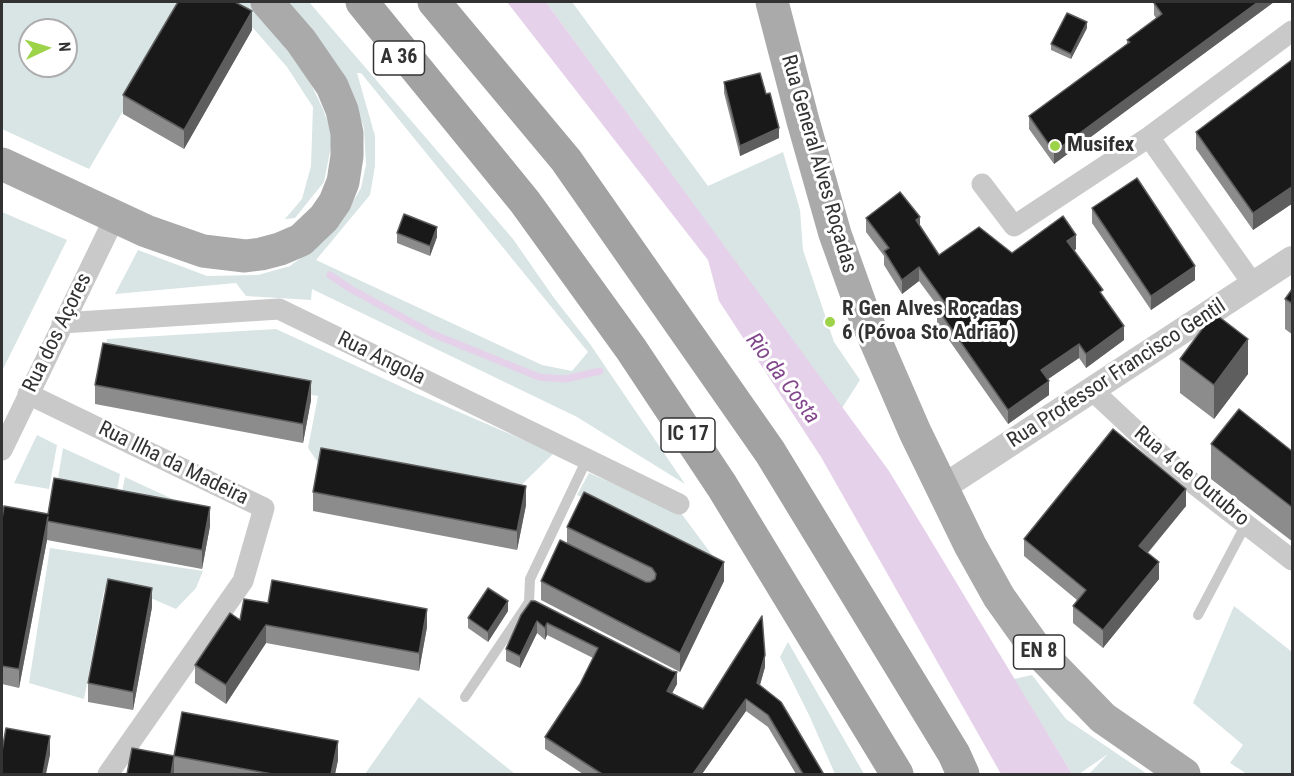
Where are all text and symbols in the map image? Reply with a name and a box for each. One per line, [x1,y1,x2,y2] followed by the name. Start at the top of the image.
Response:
[18,18,78,78] north arrow
[55,41,74,52] text: N
[374,41,424,75] road number: A 36
[775,52,861,276] street label: Rua General Alves Roçadas
[1067,133,1134,159] place label: Musifex
[1048,139,1062,153] marker: Musifex
[18,269,98,397] street label: Rua dos Açores
[1003,294,1231,454] street label: Rua Professor Francisco Gentil
[842,297,1019,347] place label: R Gen Alves Roçadas 6 (Póvoa Sto Adrião)
[823,315,837,329] marker: R Gen Alves Roçadas 6 (Póvoa Sto Adrião)
[333,327,429,391] street label: Rua Angola
[739,328,825,430] water label: Rio da Costa
[94,417,252,511] street label: Rua Ilha da Madeira
[661,418,715,452] road number: IC 17
[1128,421,1254,533] street label: Rua 4 de Outubro
[1014,635,1064,669] road number: EN 8

